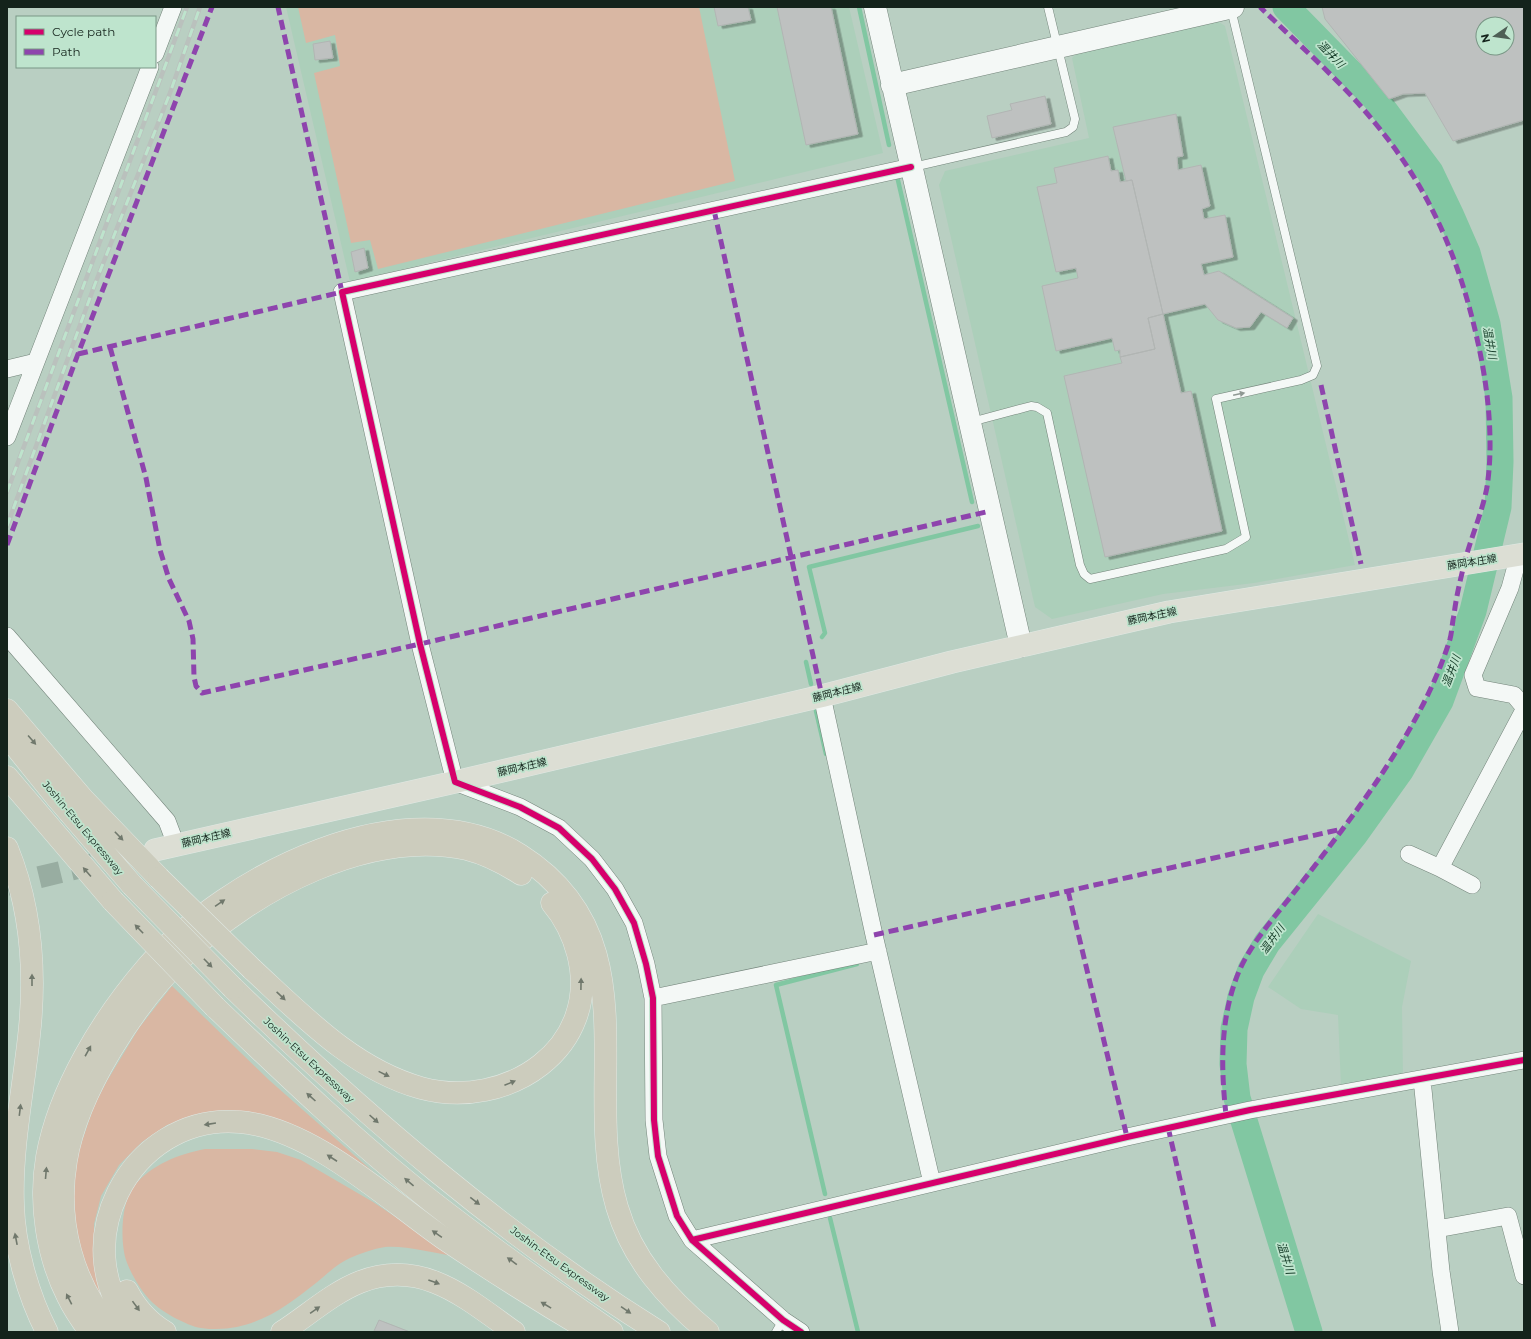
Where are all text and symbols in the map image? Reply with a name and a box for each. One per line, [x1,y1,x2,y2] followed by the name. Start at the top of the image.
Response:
[16,16,156,68] legend
[1475,16,1515,56] north arrow
[52,24,115,39] text: Cycle path
[1477,32,1493,44] text: N
[1315,37,1348,71] water label: 温井川
[52,44,81,59] text: Path
[1480,326,1500,361] water label: 温井川
[1232,390,1245,396] one-way arrow
[1446,552,1498,572] street label: 藤岡本庄線
[1126,604,1178,628] street label: 藤岡本庄線
[1439,652,1464,689] water label: 温井川
[811,680,863,704] street label: 藤岡本庄線
[28,734,37,745] one-way arrow
[496,755,548,779] street label: 藤岡本庄線
[39,777,127,878] street label: Joshin-Etsu Expressway
[180,826,232,850] street label: 藤岡本庄線
[115,831,124,841] one-way arrow
[83,866,92,877] one-way arrow
[215,899,225,907] one-way arrow
[1257,921,1288,956] water label: 温井川
[135,923,144,934] one-way arrow
[204,958,213,968] one-way arrow
[29,973,35,986] one-way arrow
[578,977,584,990] one-way arrow
[276,991,286,1000] one-way arrow
[260,1014,357,1106] street label: Joshin-Etsu Expressway
[85,1045,92,1057] one-way arrow
[379,1071,390,1077] one-way arrow
[505,1080,516,1086] one-way arrow
[306,1093,315,1102] one-way arrow
[17,1104,23,1116] one-way arrow
[369,1115,379,1124] one-way arrow
[203,1121,216,1127] one-way arrow
[327,1154,337,1162] one-way arrow
[42,1167,49,1179] one-way arrow
[403,1178,414,1187] one-way arrow
[469,1197,480,1206] one-way arrow
[507,1223,612,1305] street label: Joshin-Etsu Expressway
[432,1230,443,1238] one-way arrow
[13,1233,19,1245] one-way arrow
[1274,1240,1298,1277] water label: 温井川
[506,1257,517,1265] one-way arrow
[429,1279,441,1285] one-way arrow
[66,1293,72,1305] one-way arrow
[132,1301,140,1311] one-way arrow
[540,1301,552,1308] one-way arrow
[309,1306,320,1314] one-way arrow
[620,1306,631,1314] one-way arrow

